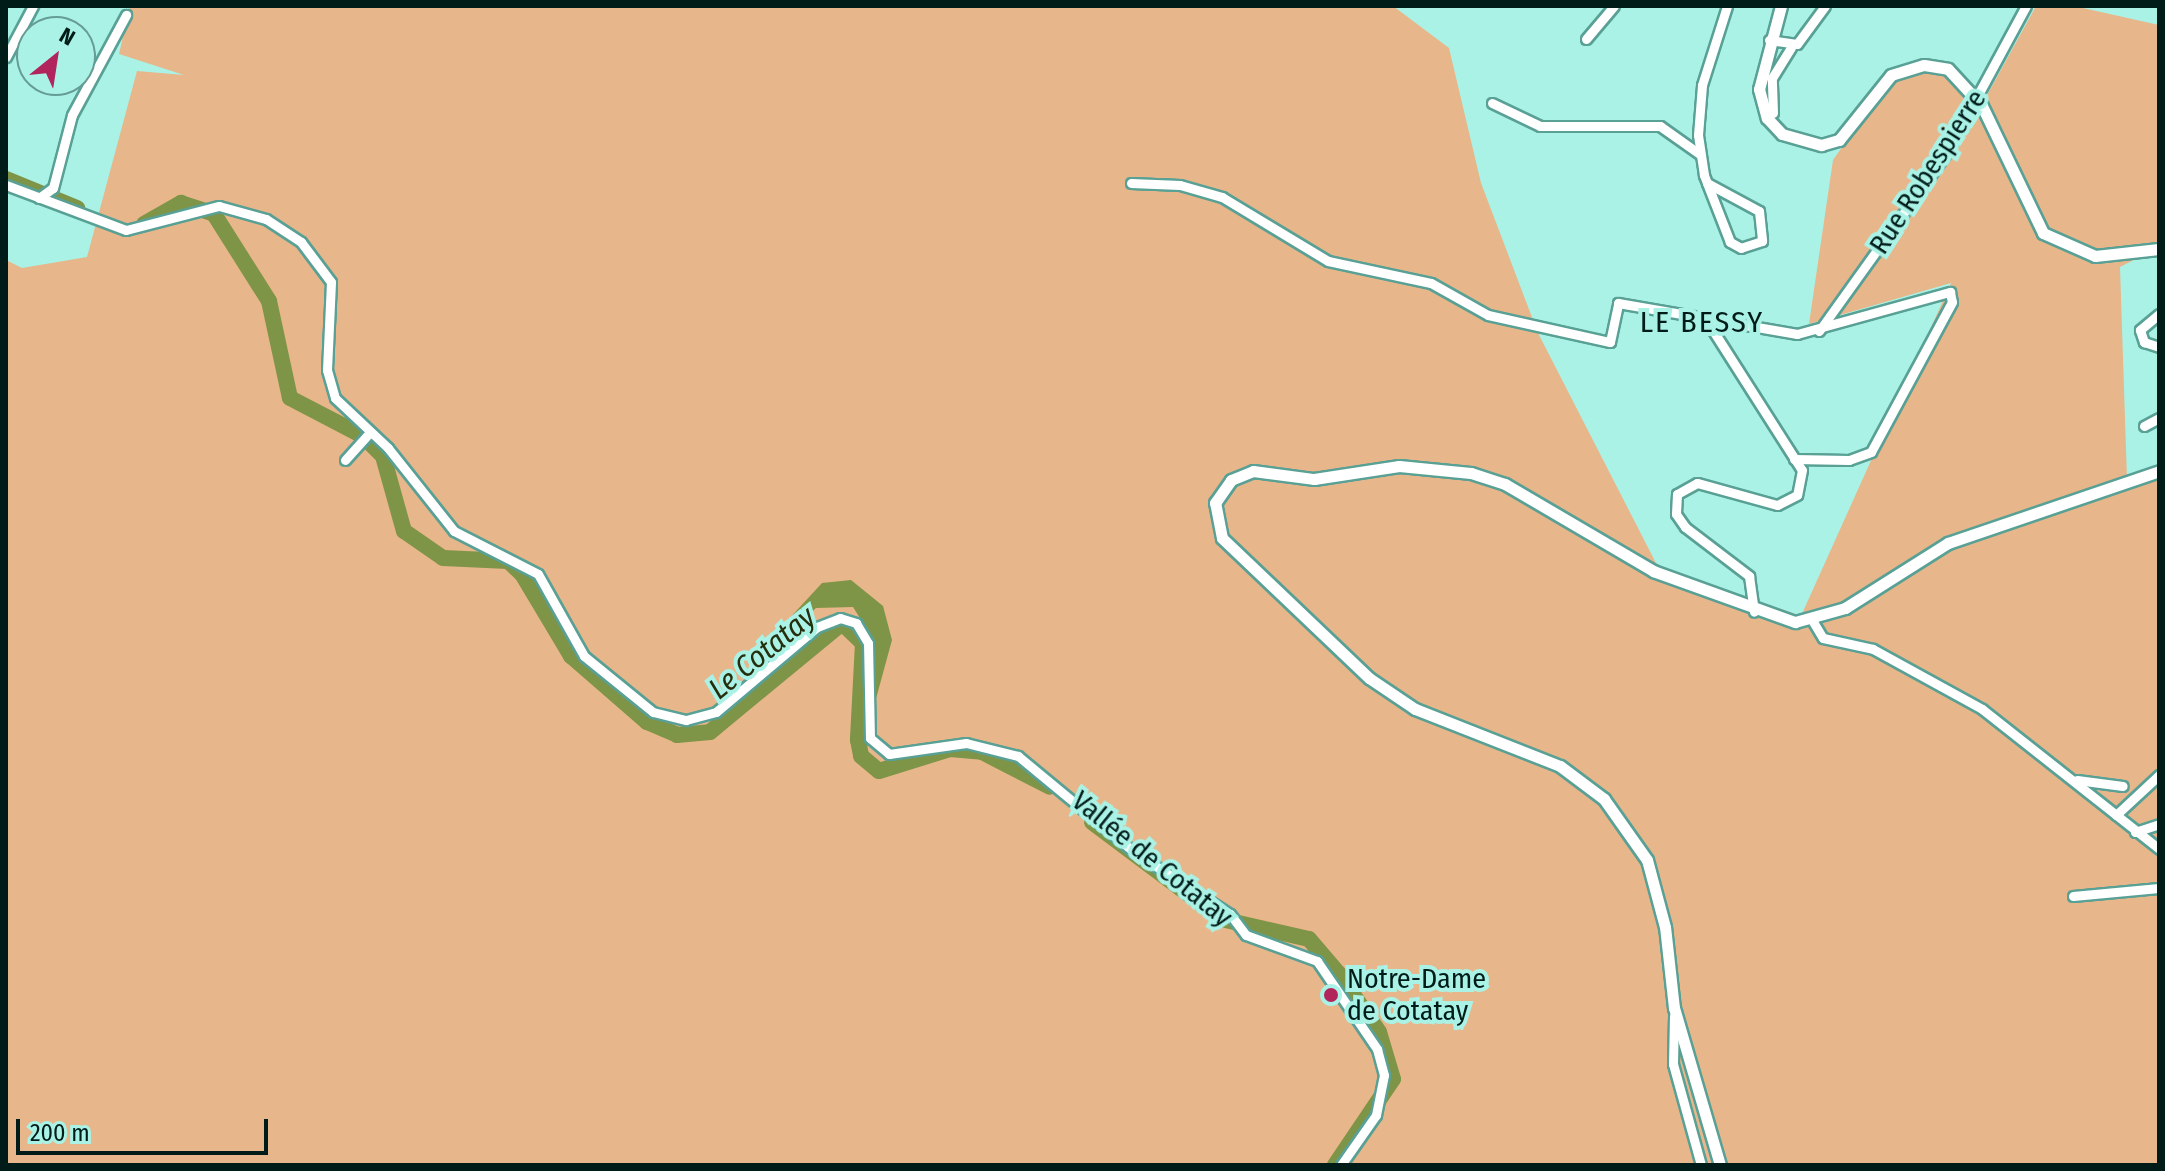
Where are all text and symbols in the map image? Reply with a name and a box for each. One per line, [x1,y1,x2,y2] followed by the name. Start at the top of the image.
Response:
[16,16,96,96] north arrow
[55,22,80,52] text: N
[1862,84,1994,260] street label: Rue Robespierre
[1640,304,1764,340] district label: LE BESSY
[701,599,823,707] water label: Le Cotatay
[1065,784,1239,934] street label: Vallée de Cotatay
[1347,962,1486,1028] place label: Notre-Dame de Cotatay
[1322,986,1340,1004] marker: Notre-Dame de Cotatay
[20,1103,272,1153] scale bar
[30,1119,90,1147] text: 200 m

